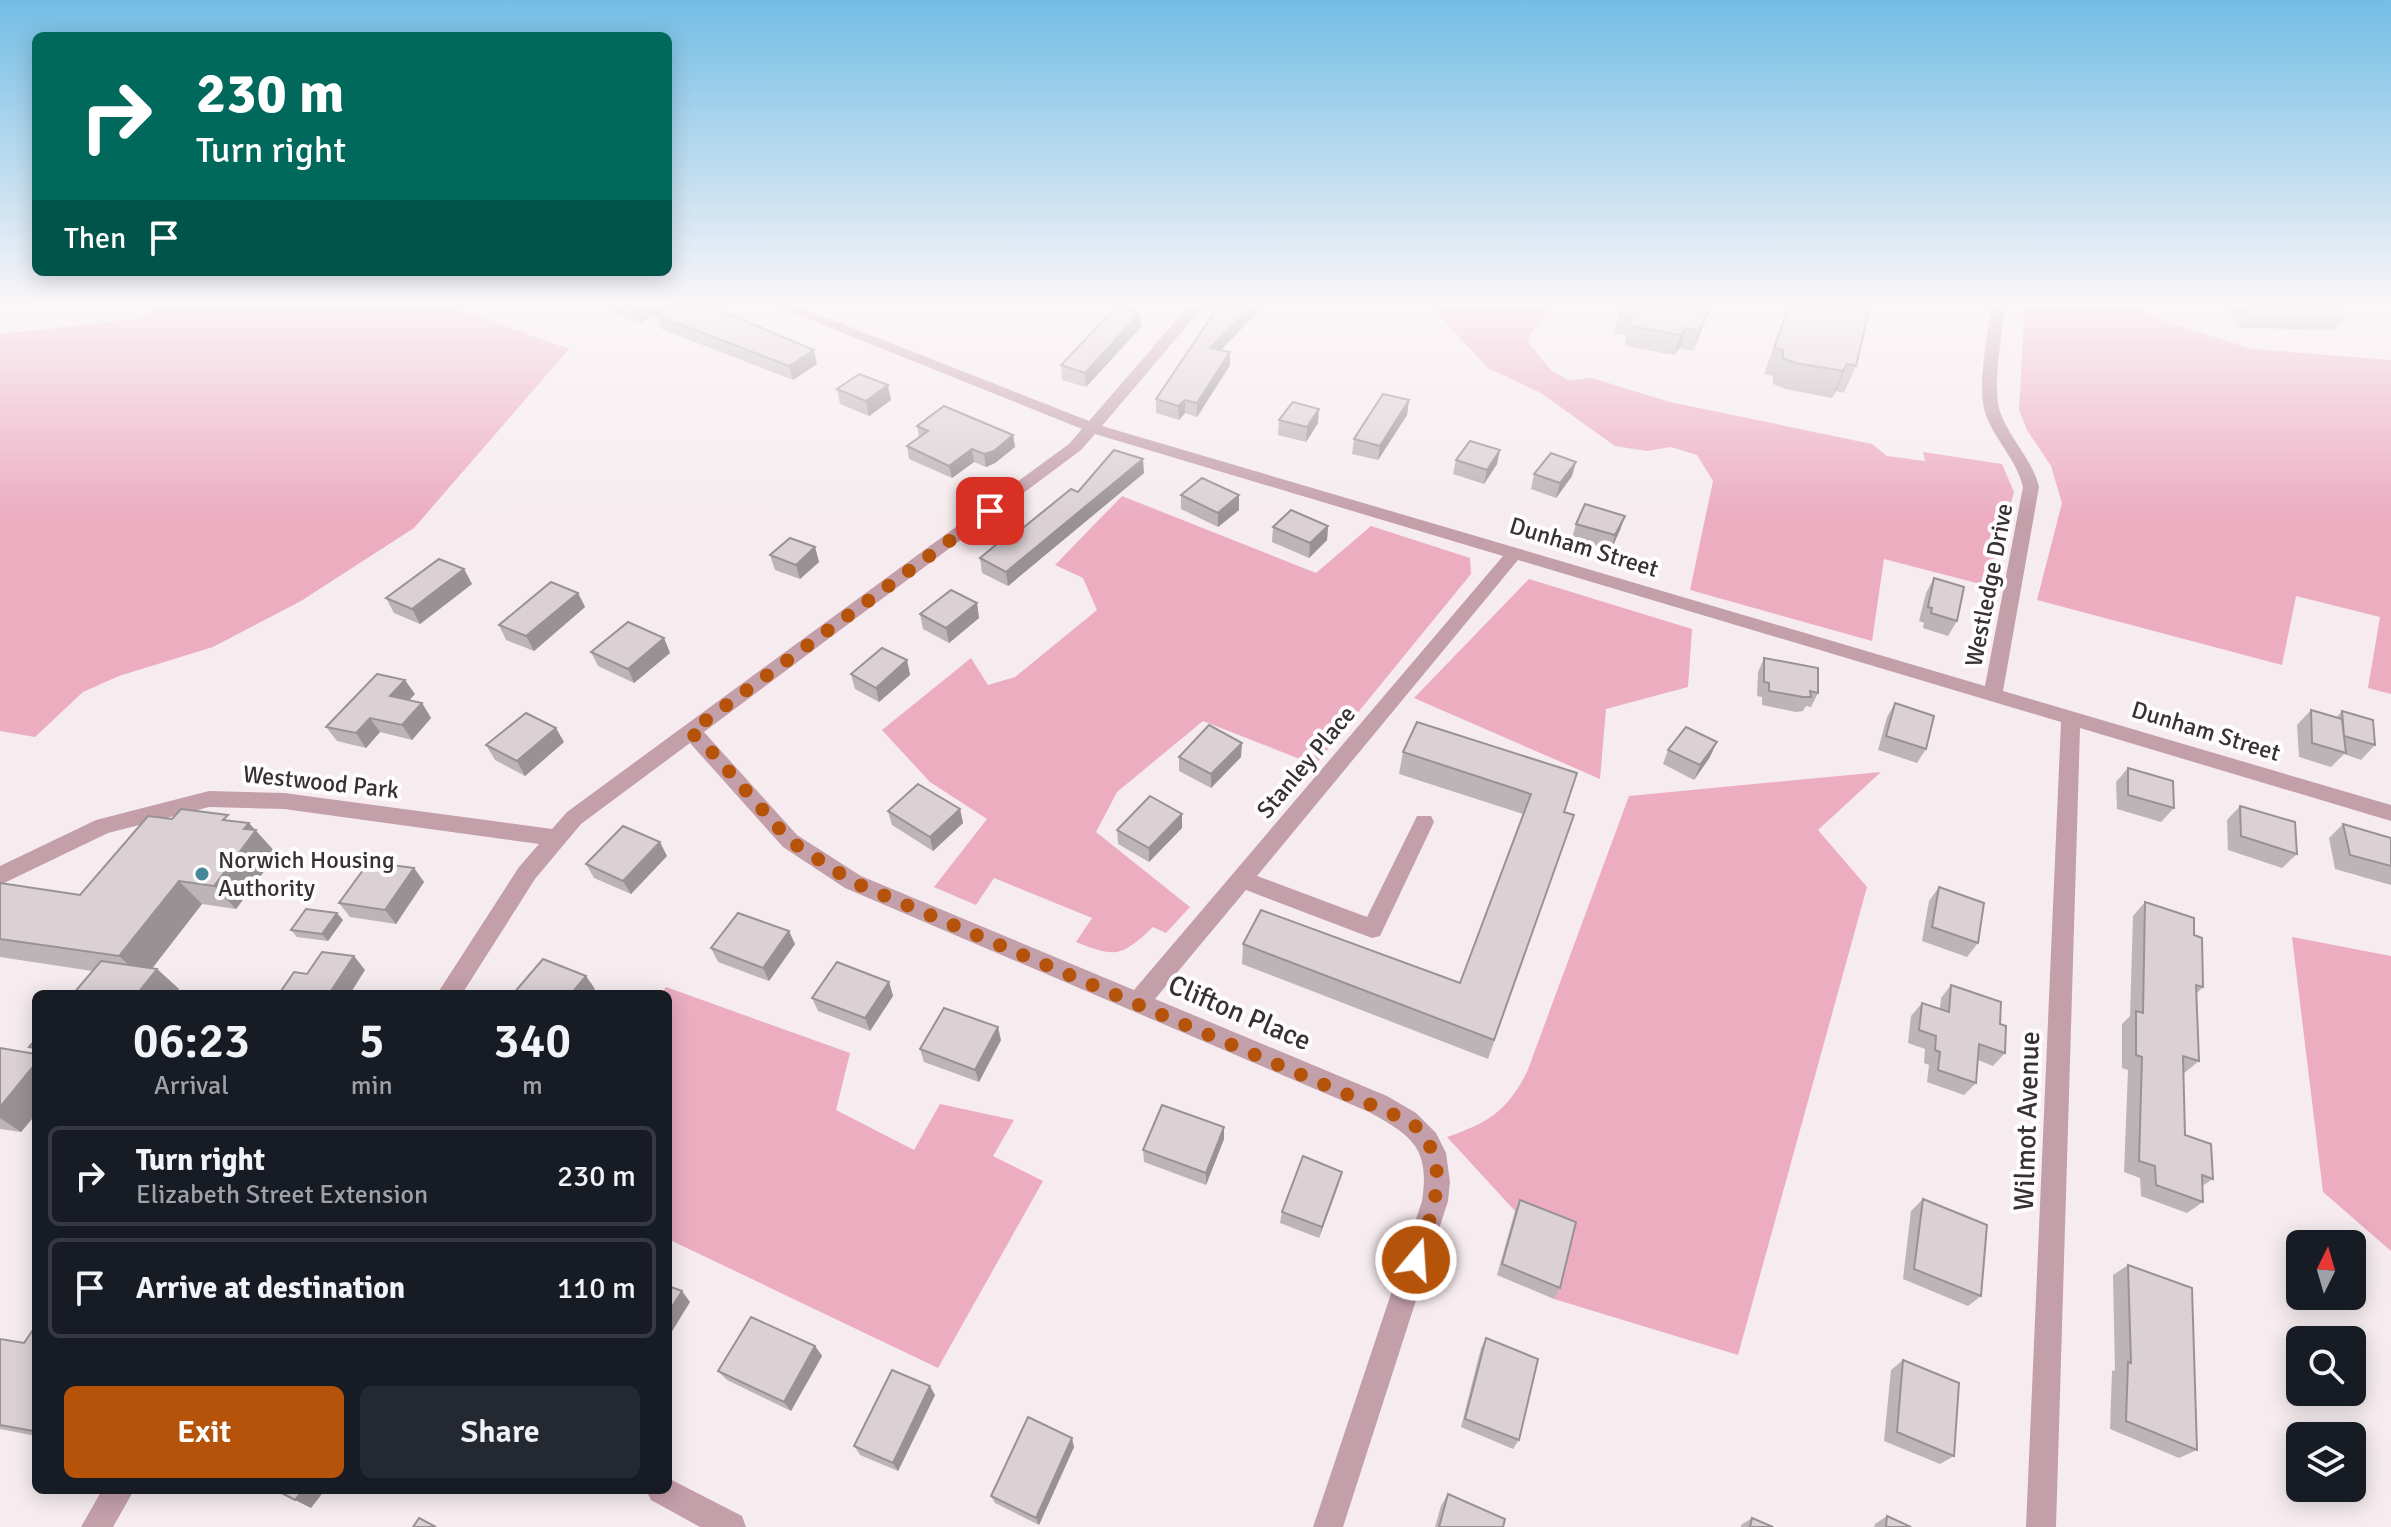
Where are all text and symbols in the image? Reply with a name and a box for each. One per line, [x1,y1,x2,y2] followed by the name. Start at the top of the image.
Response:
[196,59,344,128] text: 230 m
[64,64,168,168] icon: right
[196,128,346,173] text: Turn right
[142,216,186,260] icon: arrive
[64,220,126,257] text: Then
[956,477,1024,545] pin
[968,489,1012,533] icon: arrive
[1958,501,2020,669] street label: Westledge Drive
[1506,510,1662,584] street label: Dunham Street
[2128,694,2284,768] street label: Dunham Street
[1250,700,1362,824] street label: Stanley Place
[242,759,400,805] street label: Westwood Park
[218,845,395,903] place label: Norwich Housing Authority
[193,865,211,883] marker: Norwich Housing Authority
[1163,968,1316,1058] street label: Clifton Place
[133,1012,250,1071] text: 06:23
[359,1012,385,1071] text: 5
[493,1012,571,1071] text: 340
[2007,1031,2047,1211] street label: Wilmot Avenue
[154,1070,229,1102] text: Arrival
[351,1070,393,1102] text: min
[522,1070,543,1102] text: m
[136,1142,265,1179] text: Turn right
[68,1154,112,1198] icon: right
[557,1158,636,1195] text: 230 m
[136,1179,428,1211] text: Elizabeth Street Extension
[1374,1218,1458,1302] position arrow
[2286,1230,2366,1310] north arrow
[2286,1230,2366,1502] map controls
[68,1266,112,1310] icon: arrive
[136,1270,405,1307] text: Arrive at destination
[557,1270,636,1307] text: 110 m
[2286,1326,2366,1406] button: search
[64,1386,344,1478] button: Exit
[360,1386,640,1478] button: Share
[2286,1422,2366,1502] button: layers

